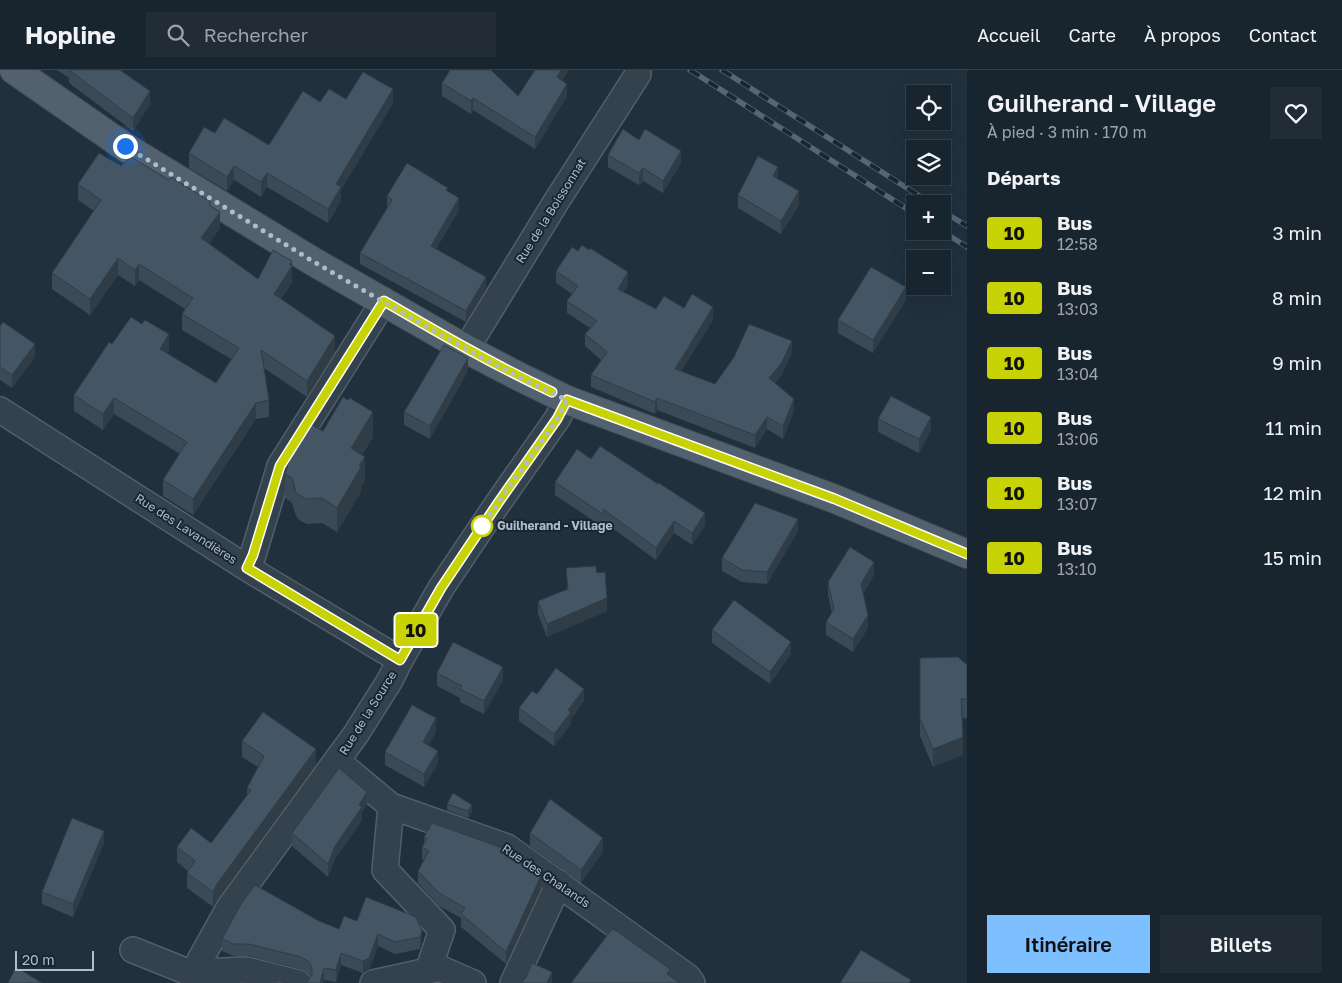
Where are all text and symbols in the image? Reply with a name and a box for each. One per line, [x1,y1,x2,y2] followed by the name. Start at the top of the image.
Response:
[146,12,496,57] search box
[25,20,116,49] text: Hopline
[164,21,192,49] icon: search
[204,23,308,46] text: Rechercher
[977,24,1041,46] text: Accueil
[1069,24,1116,46] text: Carte
[1144,24,1221,46] text: À propos
[1249,24,1317,46] text: Contact
[906,85,951,295] map controls
[906,85,951,130] button: locate
[1270,87,1322,139] button: heart
[987,88,1216,117] text: Guilherand - Village
[987,122,1147,142] text: À pied · 3 min · 170 m
[113,134,138,159] your location
[906,140,951,185] button: layers
[512,155,589,266] street label: Rue de la Boissonnat
[987,166,1061,189] text: Départs
[906,195,951,240] button: +
[1057,211,1092,234] text: Bus
[1273,221,1322,244] text: 3 min
[1004,222,1025,244] text: 10
[1057,234,1098,254] text: 12:58
[906,250,951,295] button: −
[1057,276,1092,299] text: Bus
[1272,286,1322,309] text: 8 min
[1004,287,1025,309] text: 10
[1057,299,1098,319] text: 13:03
[1057,341,1092,364] text: Bus
[1272,351,1322,374] text: 9 min
[1004,352,1025,374] text: 10
[1057,364,1099,384] text: 13:04
[1057,406,1092,429] text: Bus
[1265,416,1322,439] text: 11 min
[1004,417,1025,439] text: 10
[1057,429,1099,449] text: 13:06
[1057,471,1092,494] text: Bus
[1263,481,1322,504] text: 12 min
[1004,482,1025,504] text: 10
[133,490,240,567] street label: Rue des Lavandières
[1057,494,1097,514] text: 13:07
[471,515,493,537] marker: Guilherand - Village
[497,518,613,533] place label: Guilherand - Village
[1057,536,1092,559] text: Bus
[1263,546,1322,569] text: 15 min
[1004,547,1025,569] text: 10
[1057,559,1097,579] text: 13:10
[394,614,438,646] line badge: 10
[406,619,426,641] text: 10
[336,668,399,758] street label: Rue de la Source
[499,841,593,911] street label: Rue des Chalands
[987,915,1150,973] button: Itinéraire
[1160,915,1322,973] button: Billets
[15,948,94,971] scale bar
[22,951,55,968] text: 20 m

